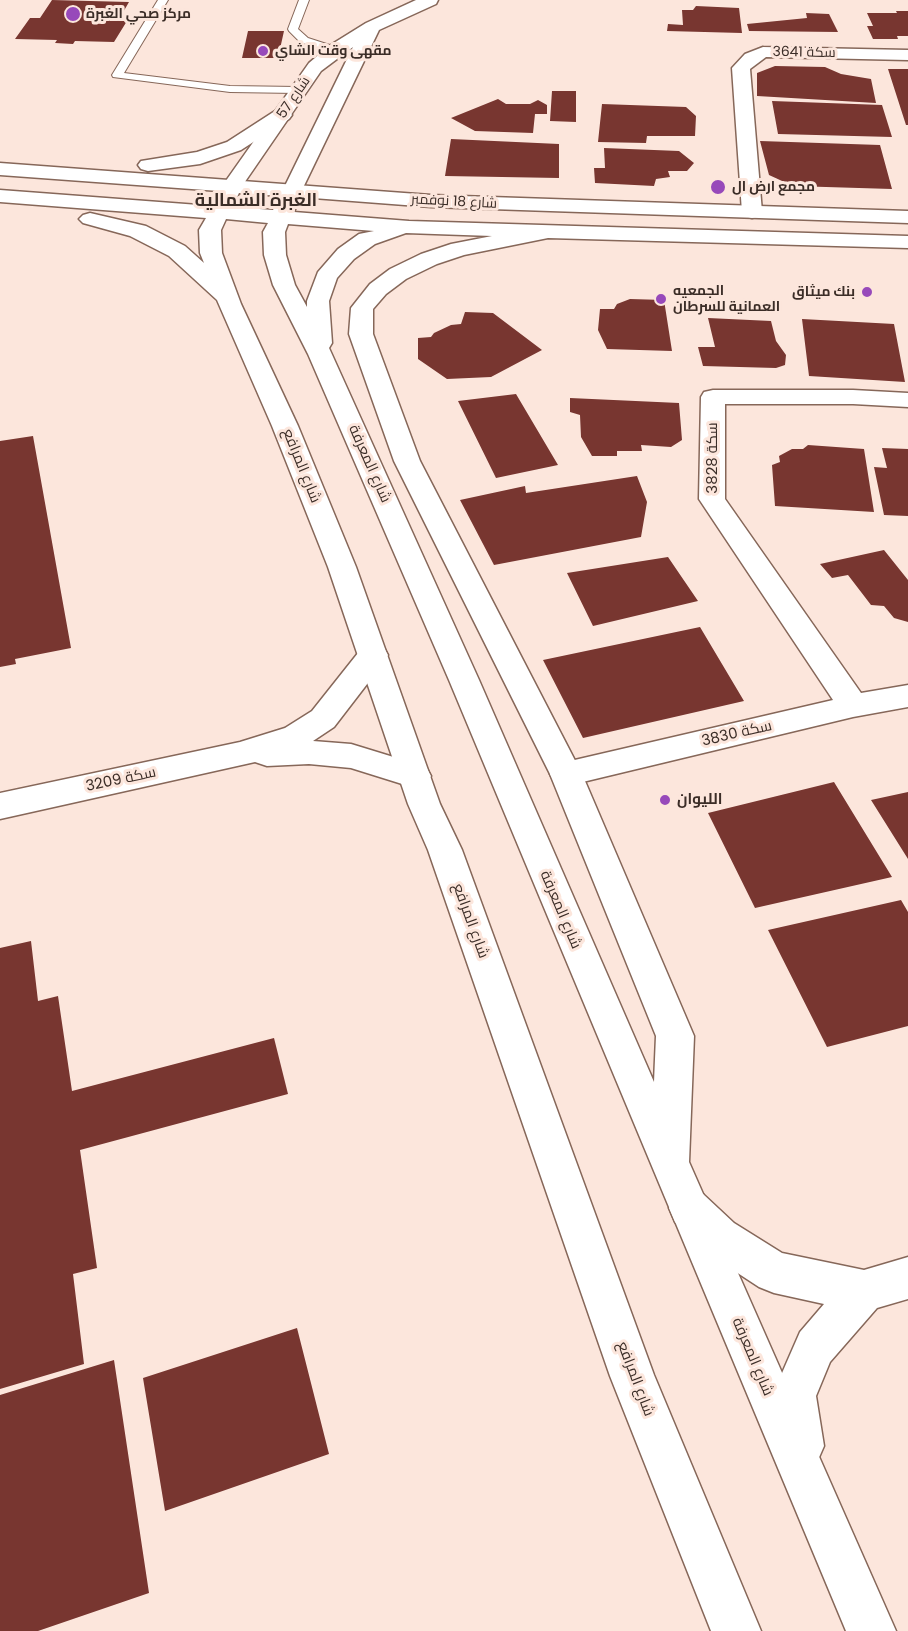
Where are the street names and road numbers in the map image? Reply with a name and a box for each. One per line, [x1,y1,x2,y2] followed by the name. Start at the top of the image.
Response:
[772,44,836,62] street label: سكة 3641
[274,74,314,122] street label: شارع 57
[411,191,497,213] street label: شارع 18 نوفمبر
[344,422,394,506] street label: شارع المعرفة
[704,422,722,494] street label: سكة 3828
[278,426,324,506] street label: شارع المرافع
[700,717,774,751] street label: سكة 3830
[84,764,158,796] street label: سكة 3209
[535,868,585,952] street label: شارع المعرفة
[448,881,492,961] street label: شارع المرافع
[727,1315,777,1399] street label: شارع المعرفة
[613,1339,657,1419] street label: شارع المرافع

